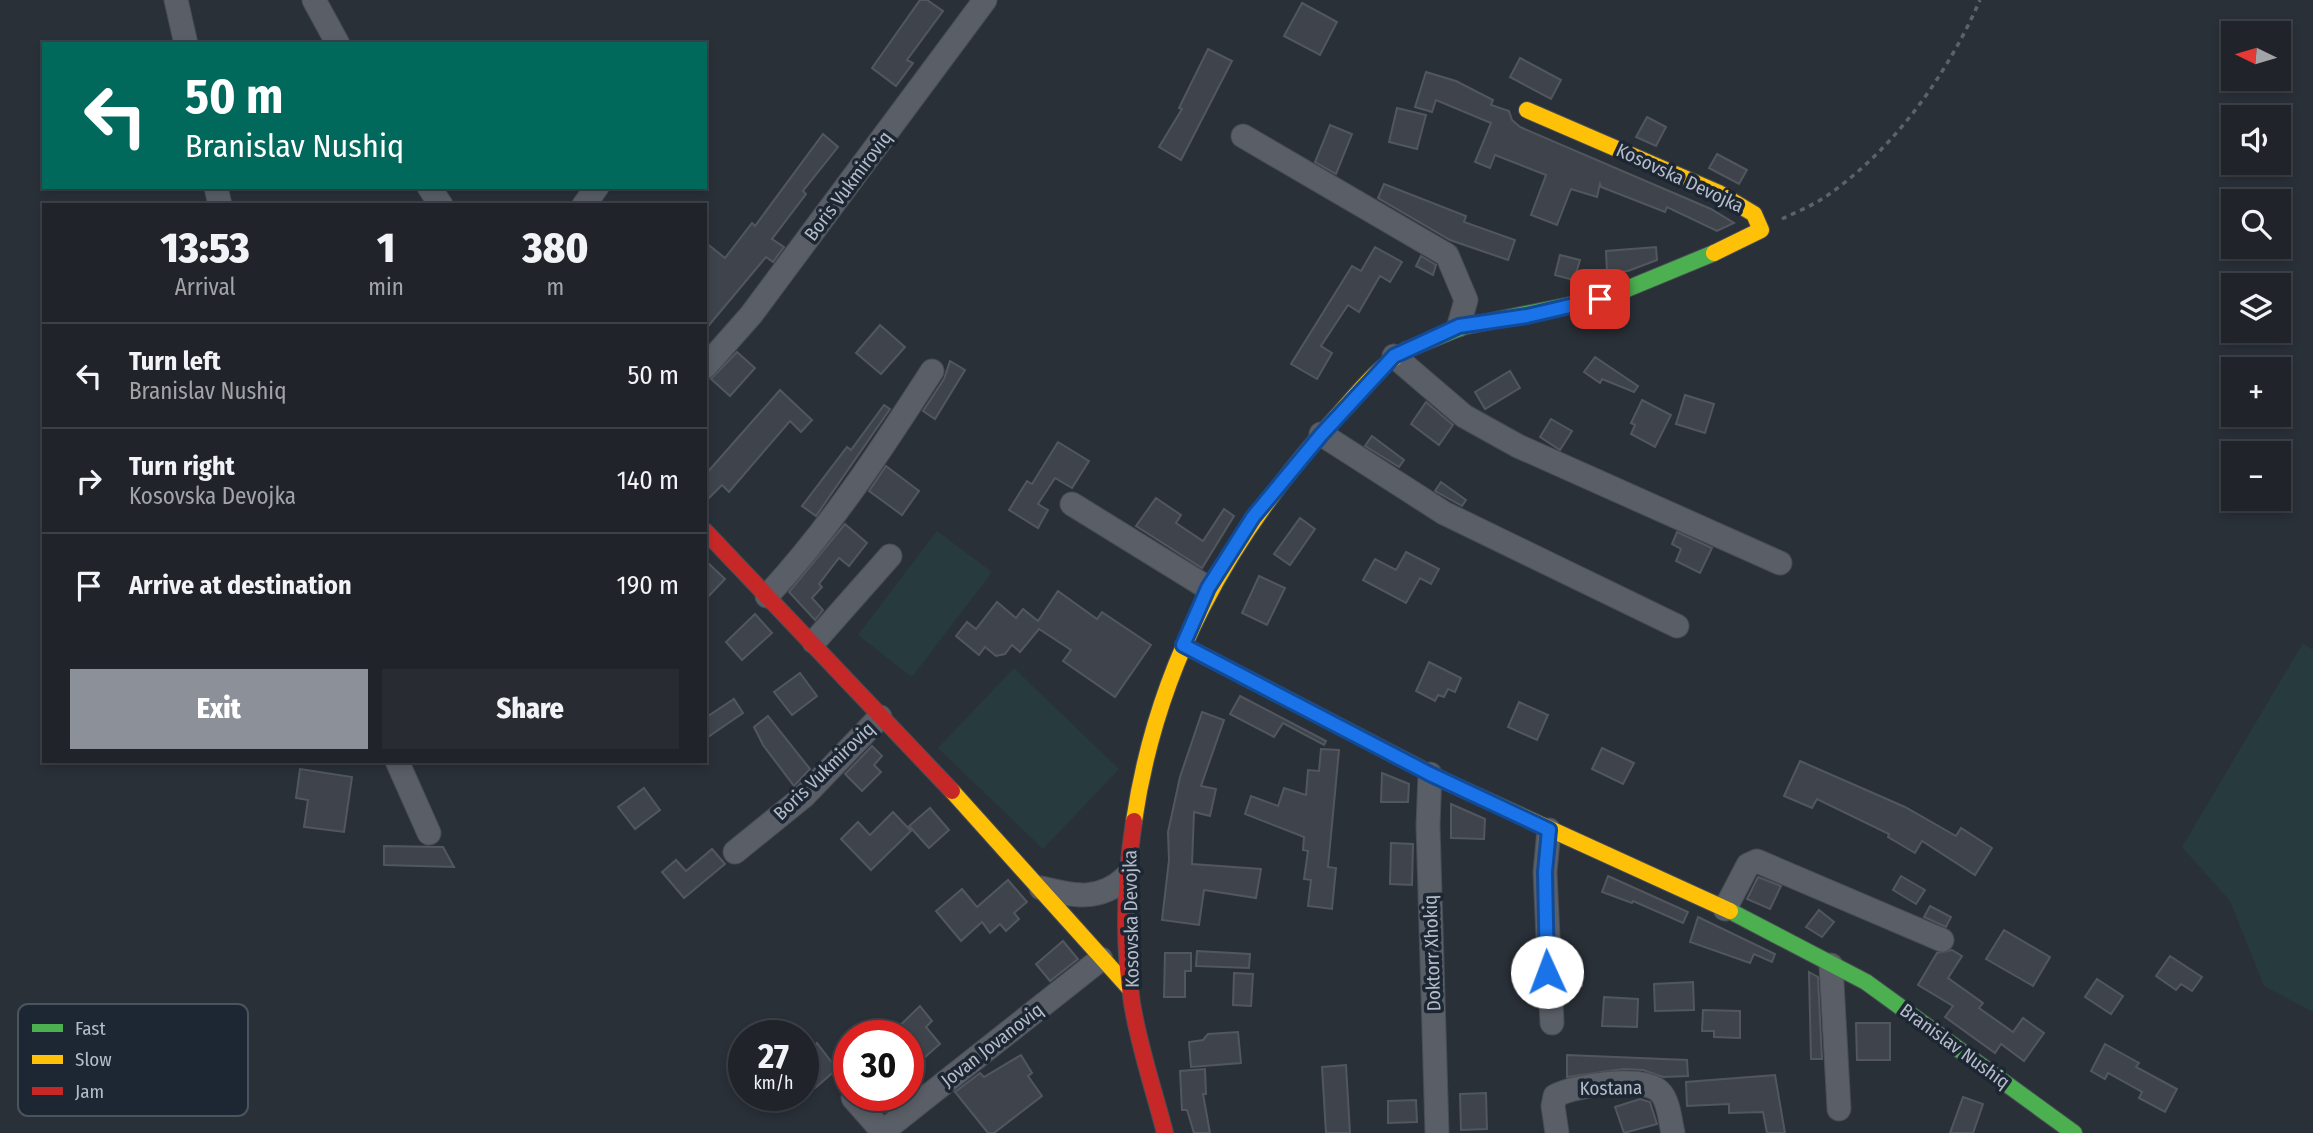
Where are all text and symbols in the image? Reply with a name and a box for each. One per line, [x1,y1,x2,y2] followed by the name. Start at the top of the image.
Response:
[2221,21,2291,91] north arrow
[2221,21,2291,511] map controls
[185,67,283,126] text: 50 m
[70,70,161,161] icon: left
[2221,105,2291,175] button: sound
[185,127,404,165] text: Branislav Nushiq
[799,127,897,245] street label: Boris Vukmiroviq
[1613,138,1747,218] street label: Kosovska Devojka
[2221,189,2291,259] button: search
[161,223,250,273] text: 13:53
[377,223,395,273] text: 1
[522,223,588,273] text: 380
[1570,269,1630,329] pin
[175,273,236,301] text: Arrival
[368,273,404,301] text: min
[547,273,564,301] text: m
[2221,273,2291,343] button: layers
[1581,280,1619,318] icon: arrive
[129,346,221,377] text: Turn left
[70,357,108,395] icon: left
[2221,357,2291,427] button: +
[627,360,679,391] text: 50 m
[129,377,286,405] text: Branislav Nushiq
[2221,441,2291,511] button: −
[129,451,235,482] text: Turn right
[70,462,108,500] icon: right
[617,465,679,496] text: 140 m
[129,482,296,510] text: Kosovska Devojka
[70,567,108,605] icon: arrive
[129,570,352,601] text: Arrive at destination
[617,570,679,601] text: 190 m
[70,669,368,749] button: Exit
[382,669,679,749] button: Share
[769,717,879,825] street label: Boris Vukmiroviq
[1118,850,1144,988] street label: Kosovska Devojka
[1418,894,1446,1012] street label: Doktorr Xhokiq
[1510,935,1584,1009] position arrow
[936,998,1048,1092] street label: Jovan Jovanoviq
[1896,998,2014,1094] street label: Branislav Nushiq
[18,1004,248,1116] legend
[75,1017,106,1040] text: Fast
[833,1020,924,1111] speed limit sign: 30
[758,1035,789,1077] text: 27
[75,1048,112,1071] text: Slow
[753,1072,794,1094] text: km/h
[1579,1076,1643,1100] street label: Kostana
[75,1080,104,1103] text: Jam

